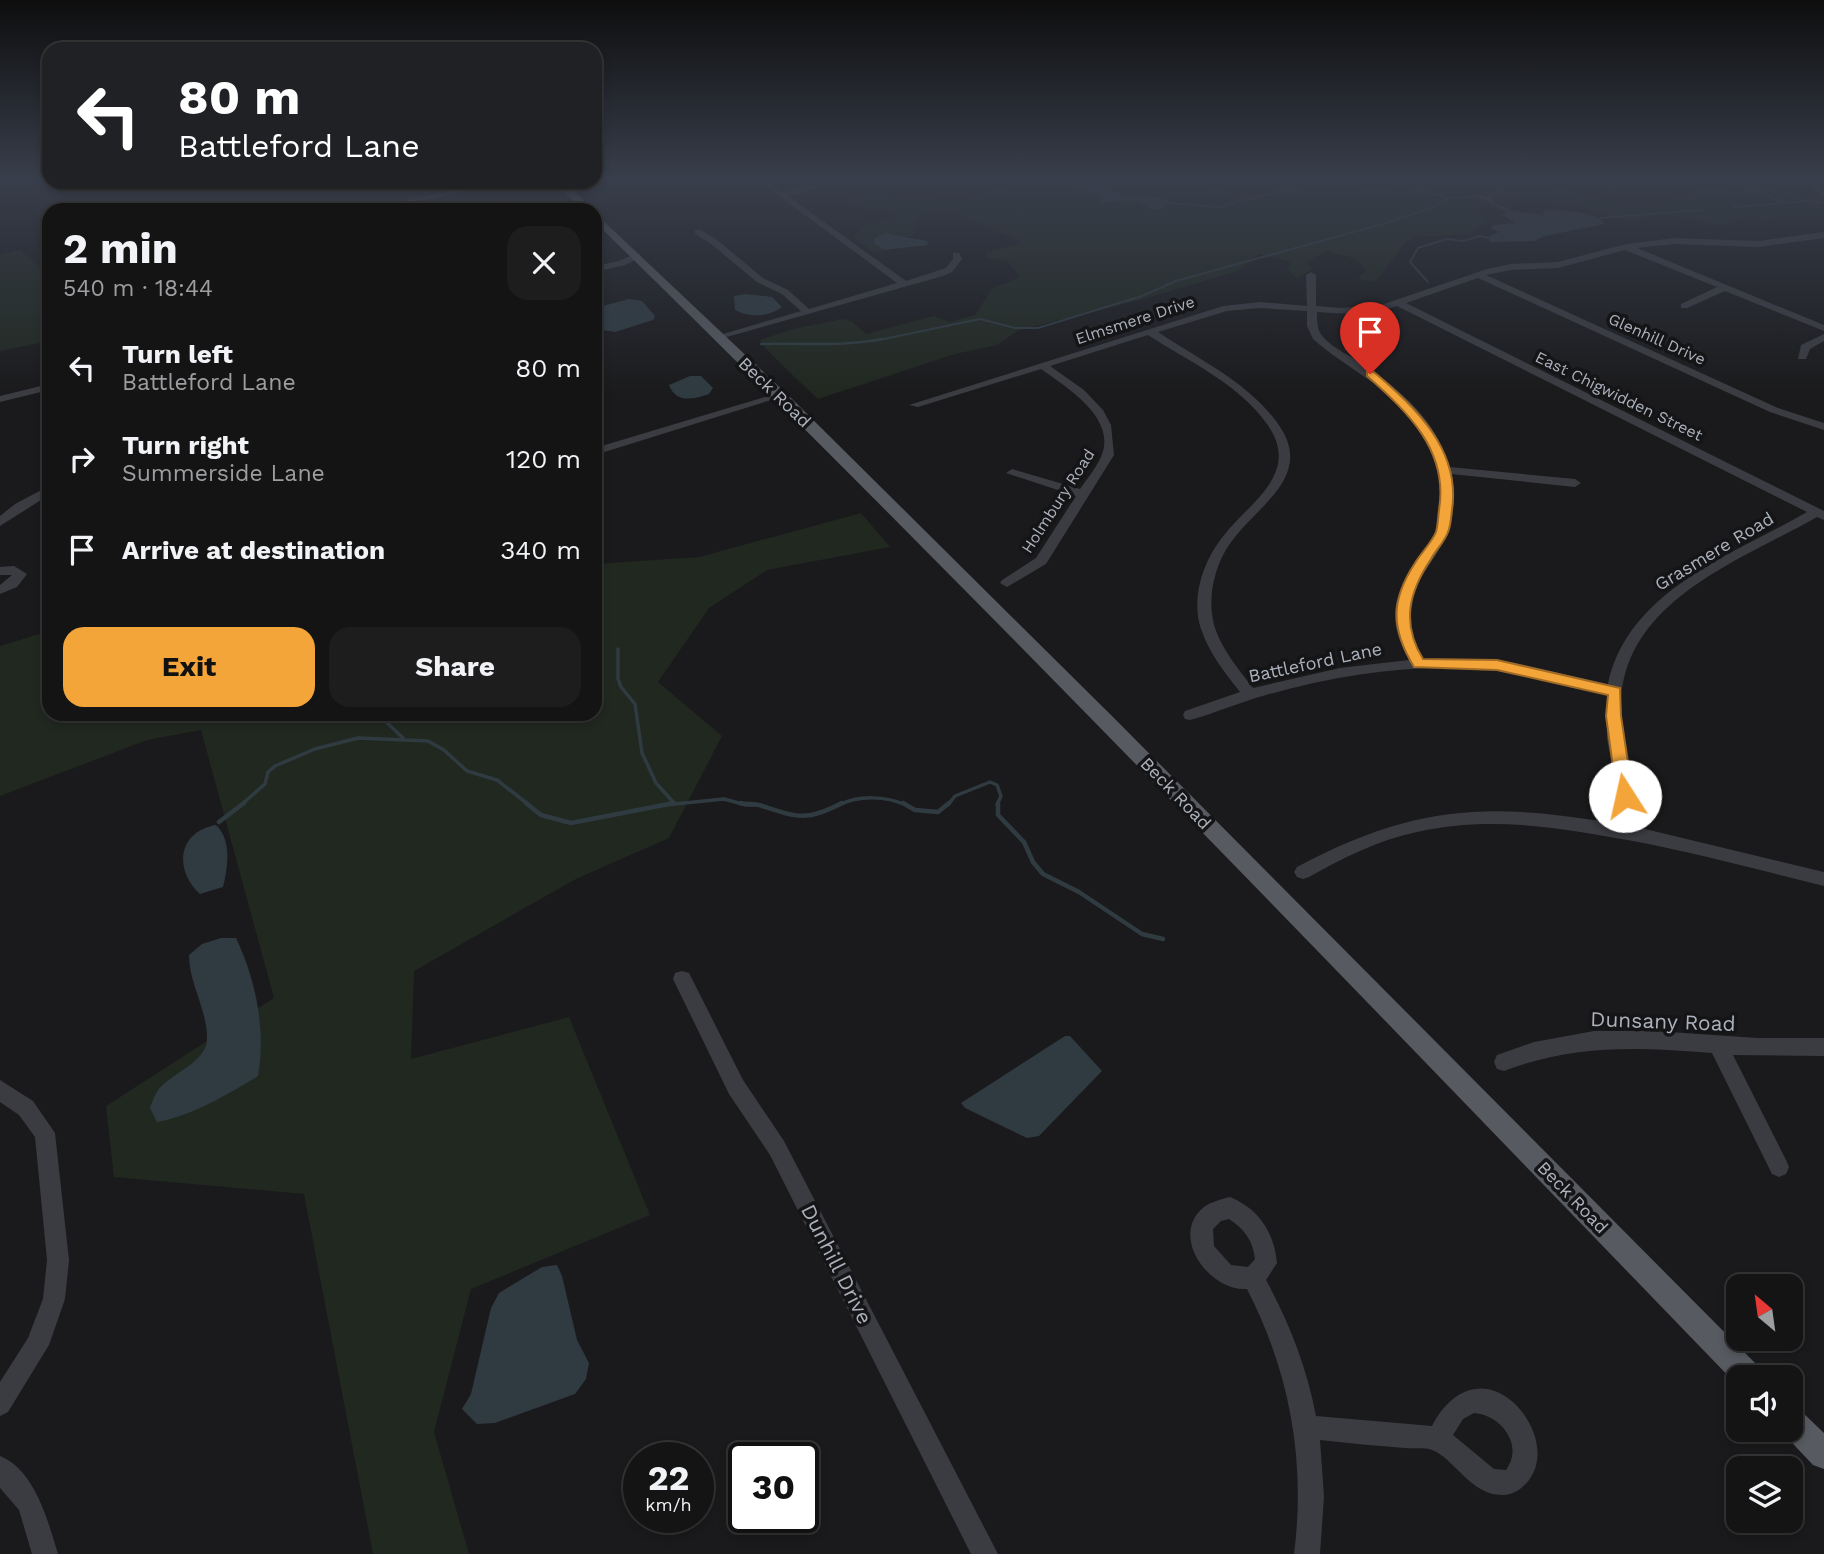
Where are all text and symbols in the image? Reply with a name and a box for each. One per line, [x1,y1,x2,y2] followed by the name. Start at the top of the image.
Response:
[178,68,300,126] text: 80 m
[63,70,154,161] icon: left
[178,127,420,165] text: Battleford Lane
[63,224,178,273] text: 2 min
[507,226,581,300] button: close
[63,275,213,302] text: 540 m · 18:44
[1073,292,1197,348] street label: Elmsmere Drive
[1340,302,1400,374] pin
[1606,309,1708,369] street label: Glenhill Drive
[1351,313,1389,351] icon: arrive
[122,339,233,369] text: Turn left
[1532,347,1706,445] street label: East Chigwidden Street
[63,349,101,387] icon: left
[735,352,815,432] street label: Beck Road
[515,353,581,383] text: 80 m
[122,369,296,396] text: Battleford Lane
[122,430,249,460] text: Turn right
[63,440,101,478] icon: right
[506,444,581,474] text: 120 m
[1017,445,1099,557] street label: Holmbury Road
[122,460,325,487] text: Summerside Lane
[1651,507,1777,595] street label: Grasmere Road
[63,531,101,569] icon: arrive
[122,535,385,565] text: Arrive at destination
[500,535,581,565] text: 340 m
[63,627,315,707] button: Exit
[329,627,581,707] button: Share
[1246,638,1384,686] street label: Battleford Lane
[1136,753,1216,833] street label: Beck Road
[1588,759,1662,833] position arrow
[1590,1006,1736,1036] street label: Dunsany Road
[1533,1157,1613,1237] street label: Beck Road
[796,1200,878,1328] street label: Dunhill Drive
[1726,1274,1802,1351] north arrow
[1726,1274,1803,1533] map controls
[1726,1365,1803,1442] button: sound
[728,1442,819,1533] speed limit sign: 30
[1726,1456,1803,1533] button: layers
[648,1457,689,1499] text: 22
[645,1494,692,1515] text: km/h

